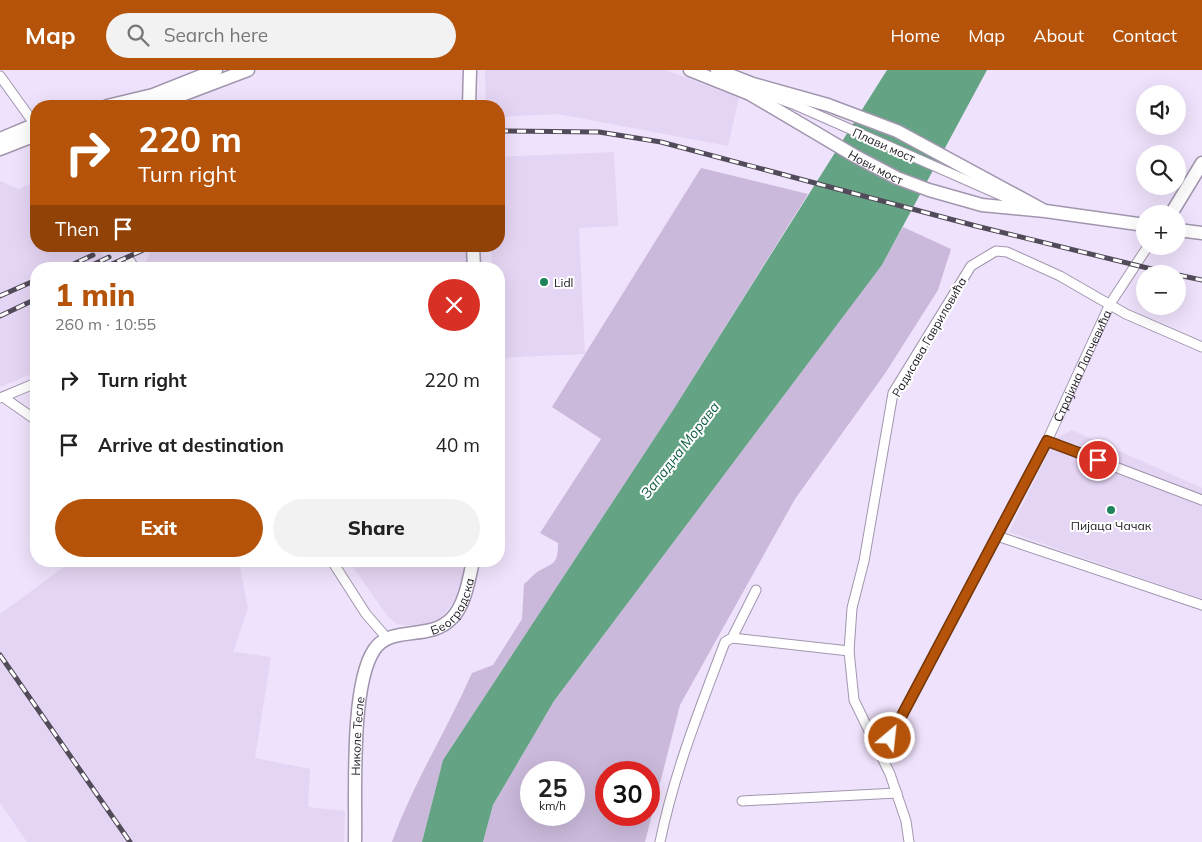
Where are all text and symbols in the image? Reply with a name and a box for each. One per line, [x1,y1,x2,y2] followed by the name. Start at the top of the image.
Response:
[106,13,456,58] search box
[25,20,76,50] text: Map
[124,21,152,49] icon: search
[164,23,268,47] text: Search here
[890,24,940,47] text: Home
[968,24,1005,47] text: Map
[1033,24,1084,47] text: About
[1112,24,1177,47] text: Contact
[1136,85,1186,315] map controls
[1136,85,1186,135] button: sound
[138,117,242,161] text: 220 m
[55,120,120,185] icon: right
[850,125,918,166] street label: Плави мост
[1136,145,1186,195] button: search
[846,146,906,187] street label: Нови мост
[138,160,236,188] text: Turn right
[1136,205,1186,255] button: +
[109,215,137,243] icon: arrive
[55,217,99,241] text: Then
[1136,265,1186,315] button: −
[889,274,969,400] street label: Радисава Гавриловића
[554,275,573,290] place label: Lidl
[55,276,135,314] text: 1 min
[538,276,550,288] marker: Lidl
[428,279,480,331] button: close
[1049,307,1114,424] street label: Страјина Лапчевића
[55,314,156,334] text: 260 m · 10:55
[55,366,83,394] icon: right
[98,368,187,392] text: Turn right
[424,368,480,392] text: 220 m
[637,398,723,502] water label: Западна Морава
[55,431,83,459] icon: arrive
[98,433,284,457] text: Arrive at destination
[436,433,480,457] text: 40 m
[1077,439,1119,481] pin
[1084,446,1112,474] icon: arrive
[55,499,263,557] button: Exit
[273,499,480,557] button: Share
[1105,504,1117,516] marker: Пијаца Чачак
[1071,518,1152,533] place label: Пијаца Чачак
[428,576,477,637] street label: Београдска
[348,695,367,776] street label: Николе Тесле
[863,711,915,763] position arrow
[595,761,660,826] speed limit sign: 30
[537,772,568,803] text: 25
[539,798,566,813] text: km/h

